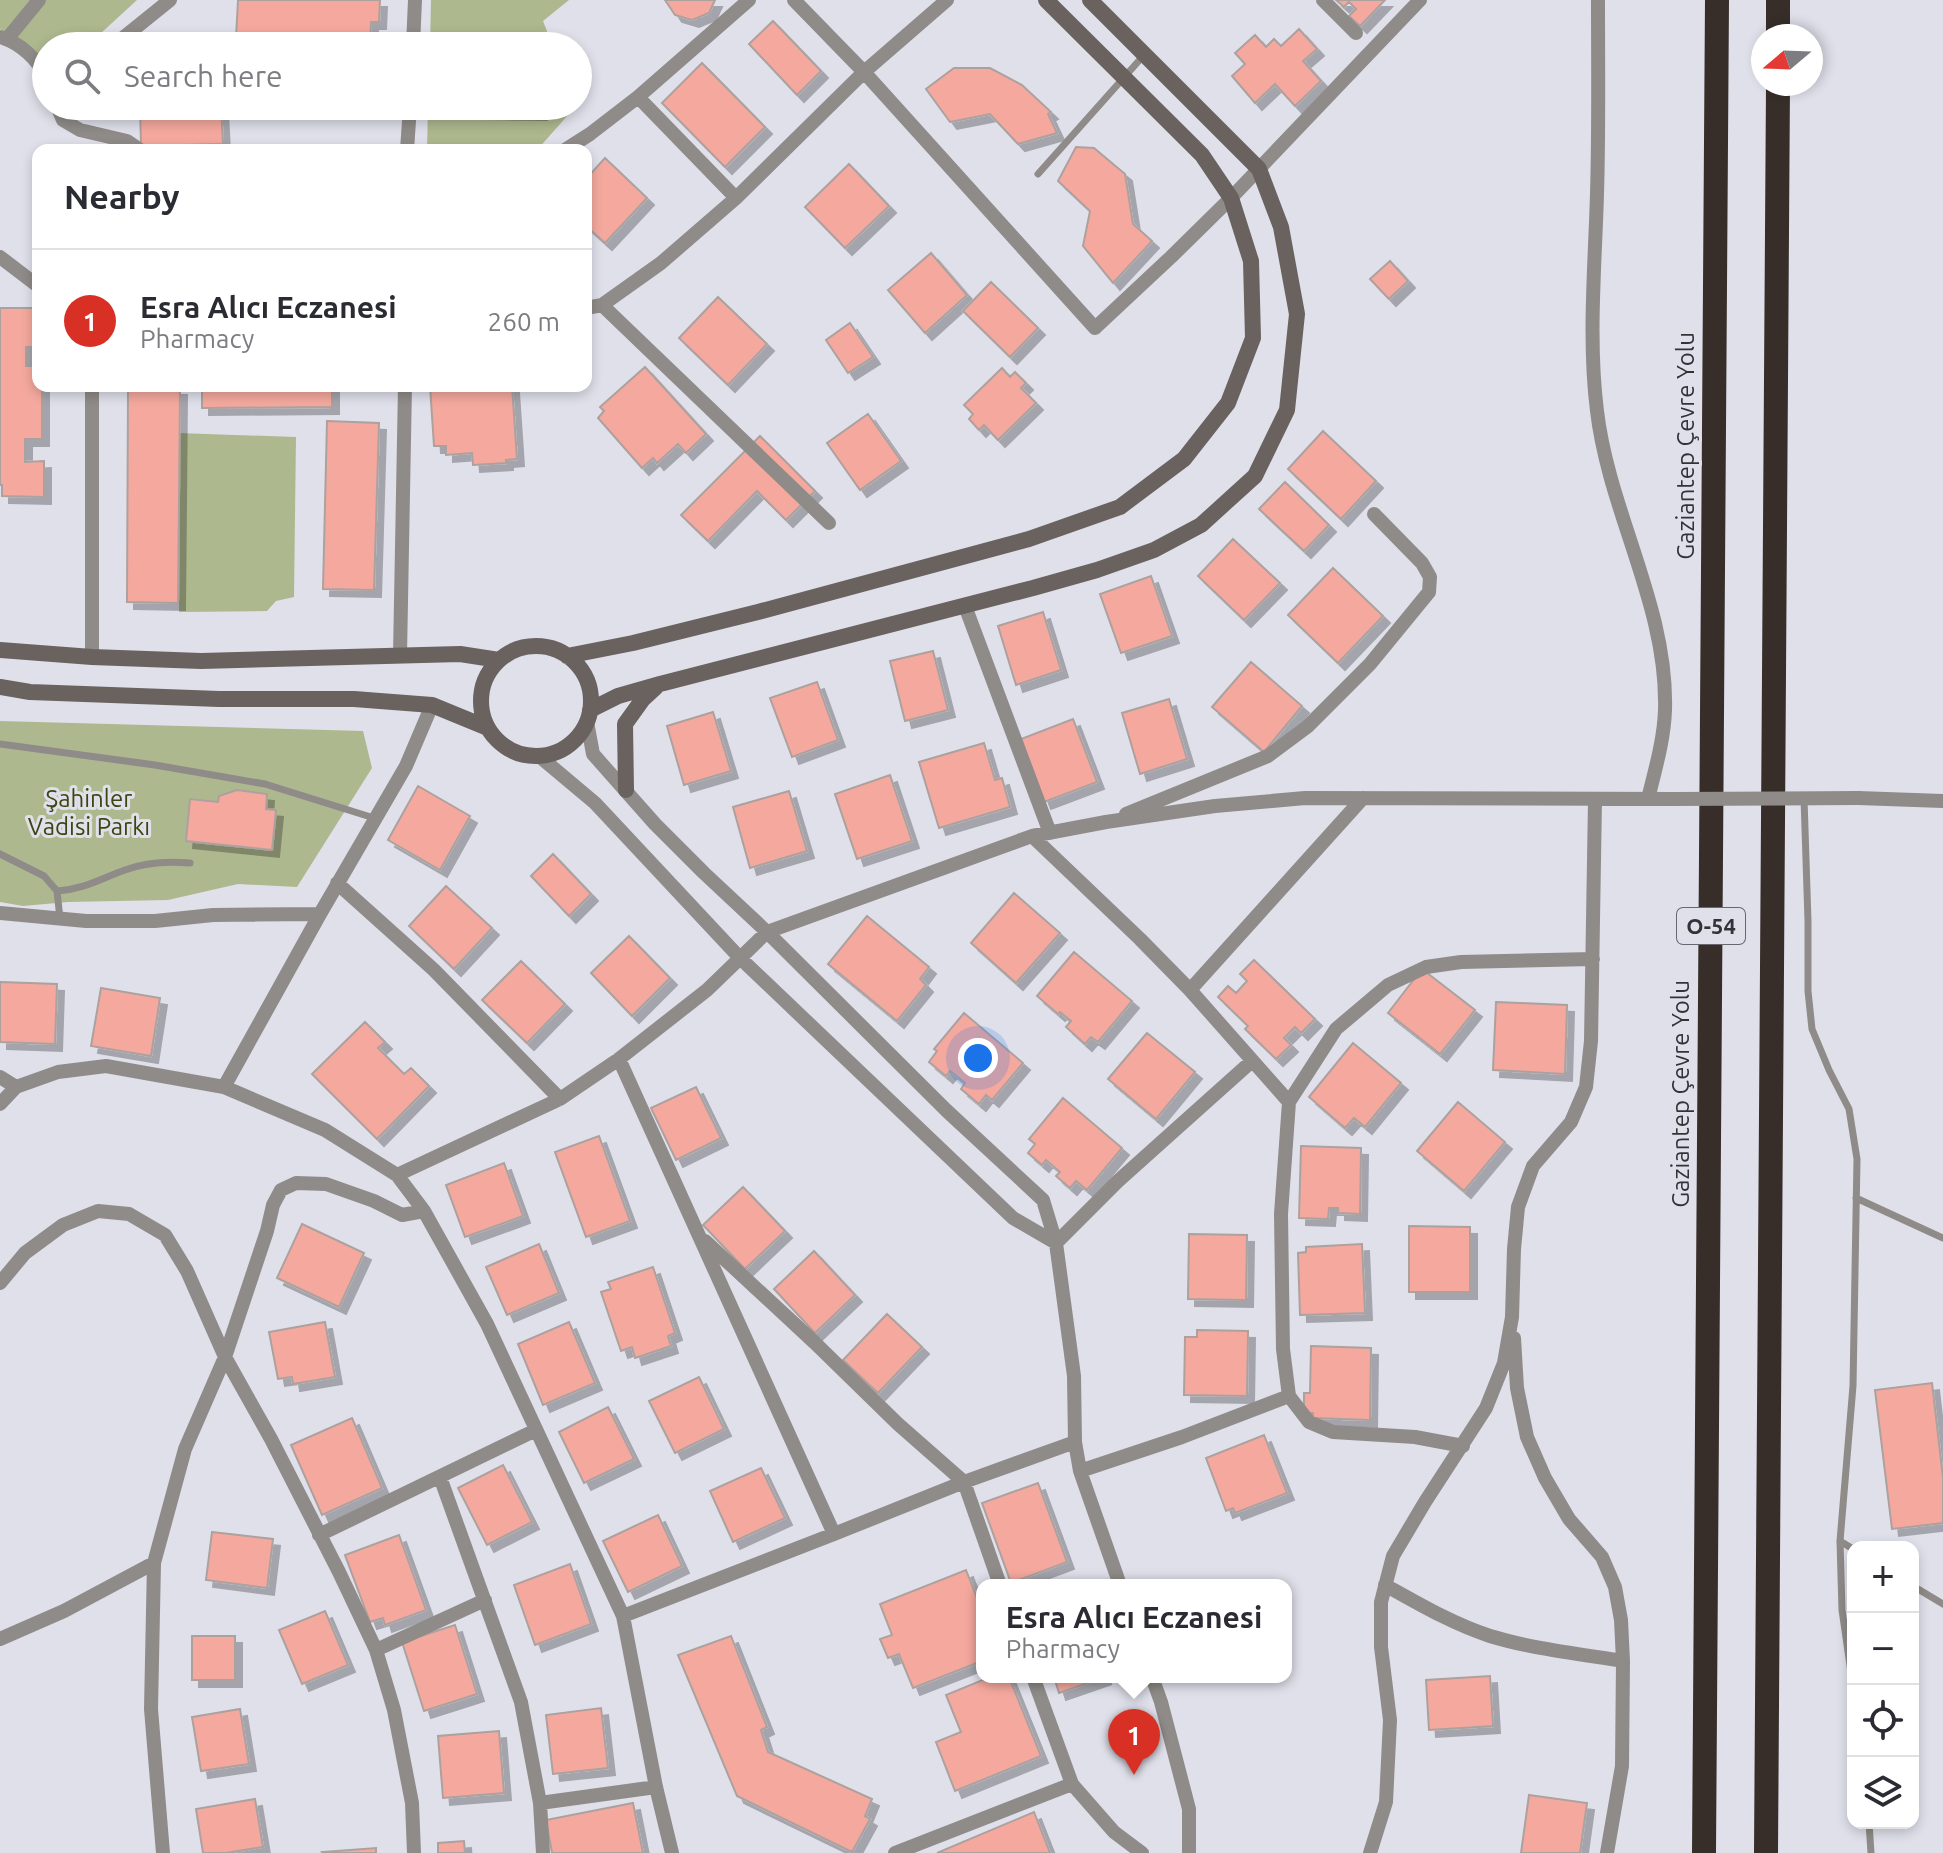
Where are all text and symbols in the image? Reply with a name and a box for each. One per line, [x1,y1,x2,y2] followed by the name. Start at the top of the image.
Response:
[1751,24,1823,96] north arrow
[32,32,592,120] search box
[60,54,104,98] icon: search
[124,59,283,93] text: Search here
[64,177,179,215] text: Nearby
[140,290,396,324] text: Esra Alıcı Eczanesi
[83,307,97,336] text: 1
[488,307,560,336] text: 260 m
[140,324,254,353] text: Pharmacy
[1672,332,1699,560] street label: Gaziantep Çevre Yolu
[28,785,150,840] park label: Şahinler Vadisi Parkı
[1677,908,1745,944] road number: O-54
[1667,980,1694,1208] street label: Gaziantep Çevre Yolu
[958,1038,998,1078] your location
[1847,1541,1919,1829] map controls
[1847,1541,1919,1613] button: +
[976,1579,1292,1683] popup
[1006,1600,1262,1634] text: Esra Alıcı Eczanesi
[1847,1613,1919,1685] button: −
[1006,1634,1120,1663] text: Pharmacy
[1847,1685,1919,1757] button: locate
[1108,1709,1160,1775] pin: 1
[1847,1757,1919,1829] button: layers

